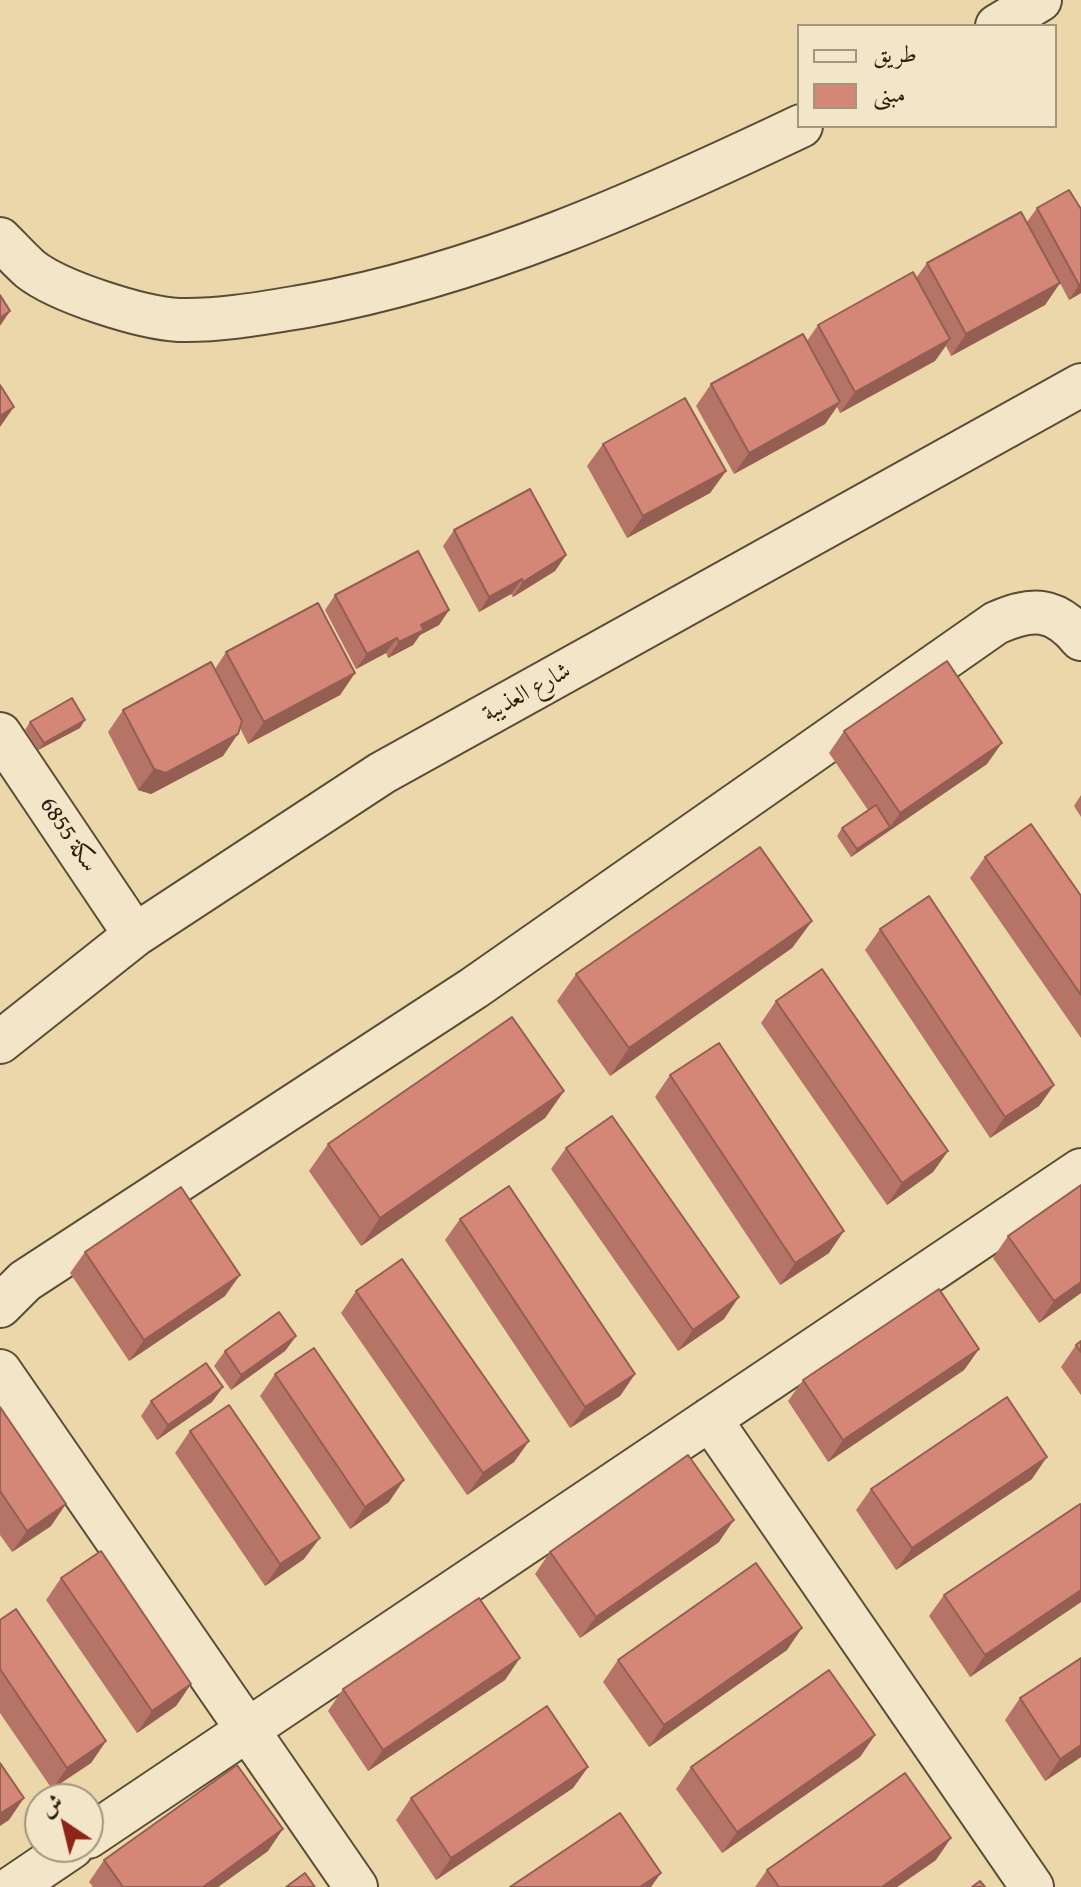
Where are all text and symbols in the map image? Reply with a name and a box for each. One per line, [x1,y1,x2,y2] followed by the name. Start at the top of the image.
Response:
[797,24,1057,128] legend
[873,36,917,71] text: طريق
[873,76,906,111] text: مبنى
[478,657,576,729] street label: شارع العذيبة
[32,792,104,878] street label: سكة 6855
[24,1783,104,1863] north arrow
[33,1786,69,1824] text: ش

